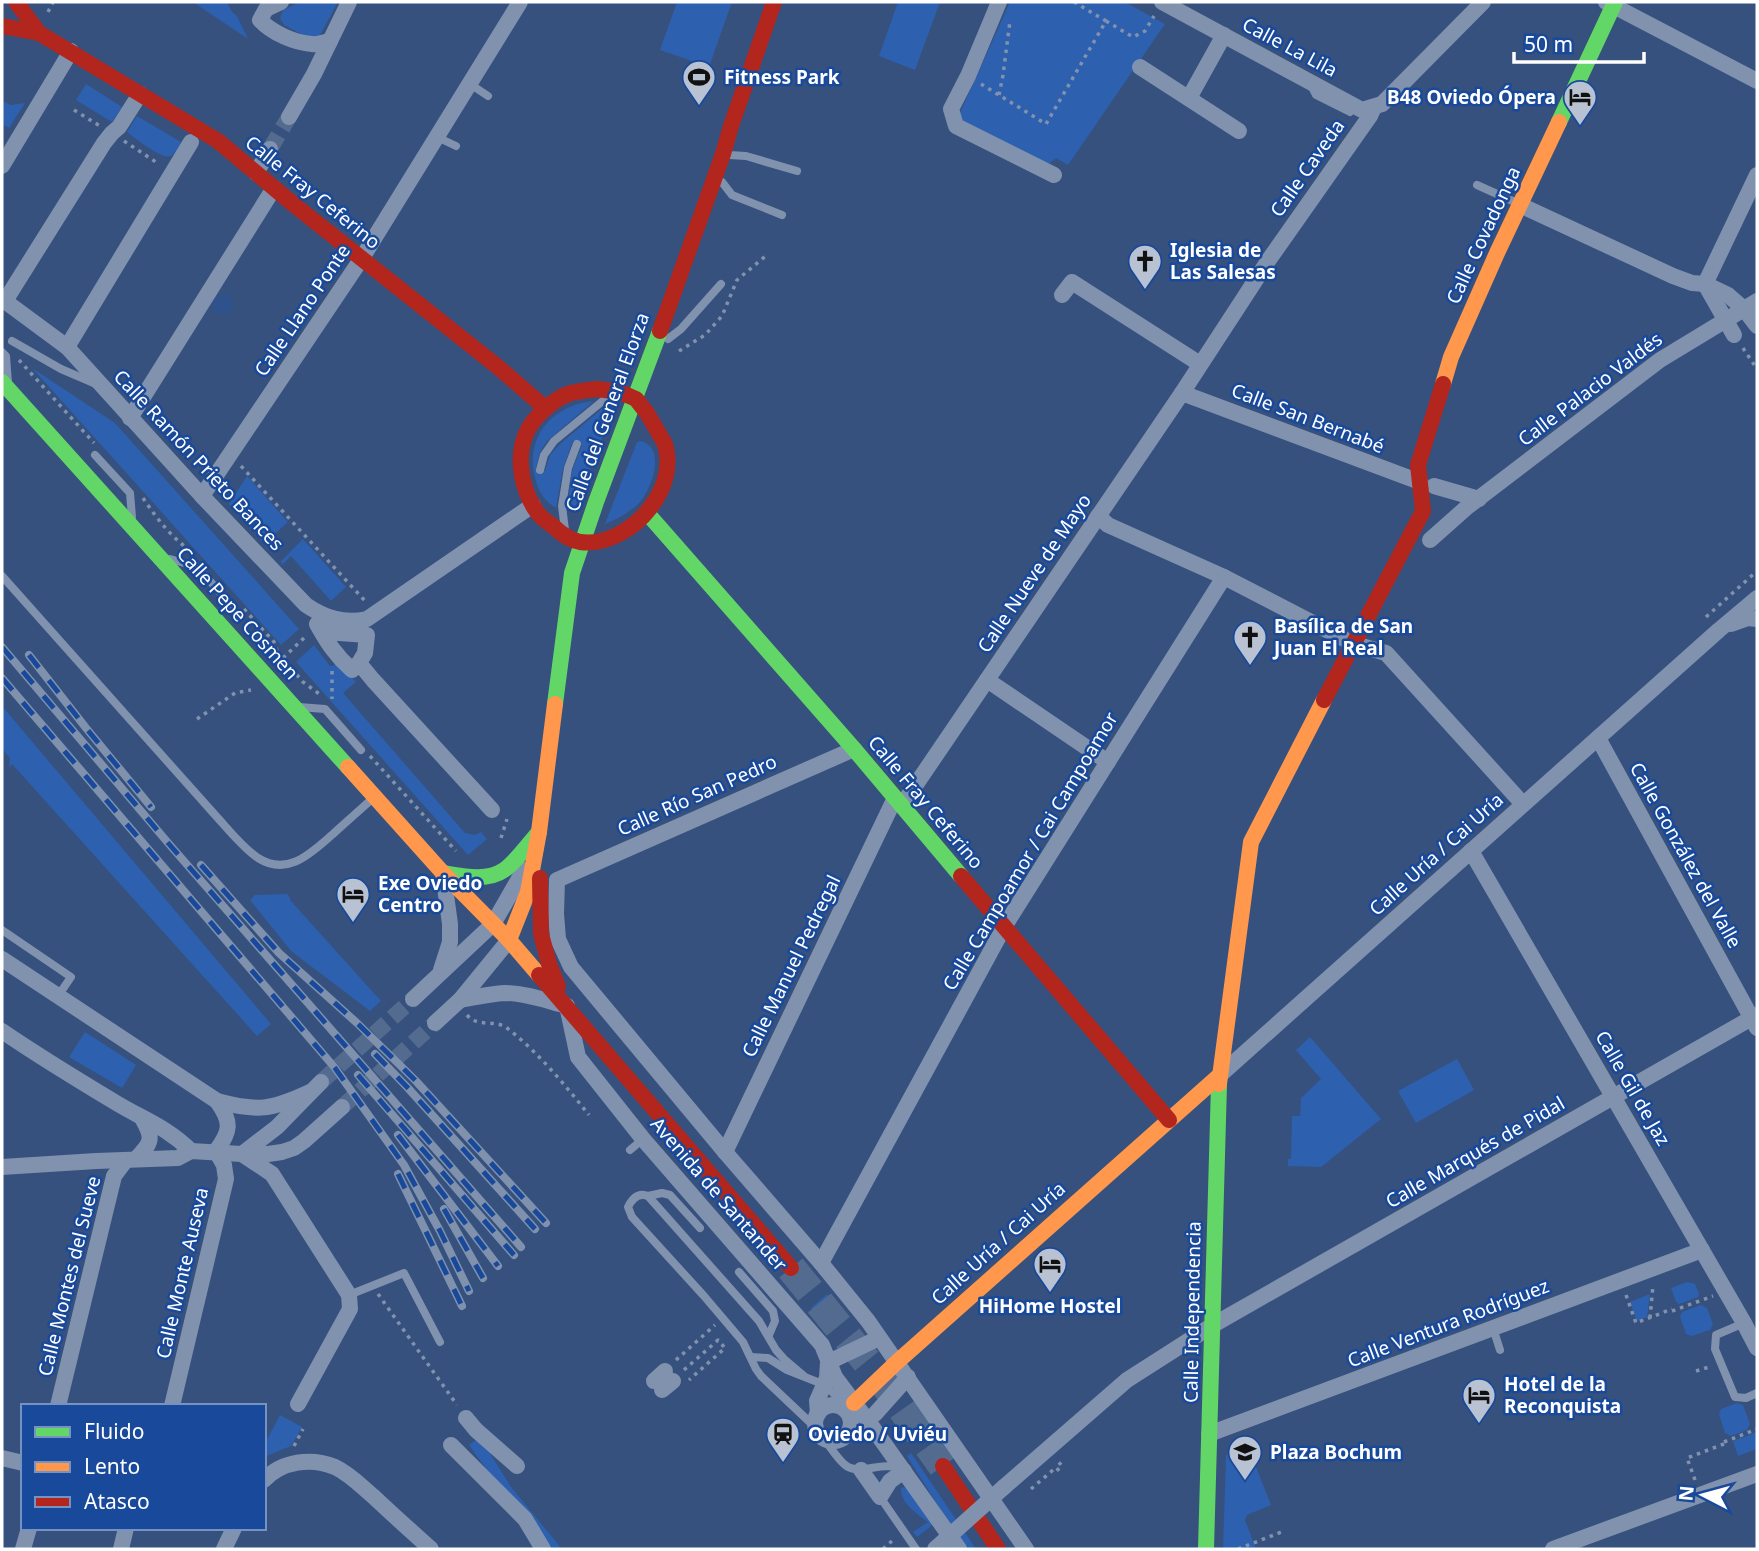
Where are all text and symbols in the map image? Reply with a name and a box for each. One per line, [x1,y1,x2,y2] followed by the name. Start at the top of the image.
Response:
[1238,11,1342,83] street label: Calle La Lila
[1514,21,1644,65] scale bar
[1524,30,1573,58] text: 50 m
[680,58,718,107] sports icon: Fitness Park
[724,64,840,90] place label: Fitness Park
[1561,78,1599,127] hotel icon: B48 Oviedo Ópera
[1387,84,1556,110] place label: B48 Oviedo Ópera
[1264,114,1350,222] street label: Calle Caveda
[240,129,386,255] street label: Calle Fray Ceferino
[1440,162,1526,308] street label: Calle Covadonga
[1170,237,1276,285] place label: Iglesia de Las Salesas
[248,239,356,381] street label: Calle Llano Ponte
[1126,242,1164,291] church icon: Iglesia de Las Salesas
[559,309,655,515] street label: Calle del General Elorza
[1513,326,1667,452] street label: Calle Palacio Valdés
[108,364,290,556] street label: Calle Ramón Prieto Bances
[1228,377,1388,459] street label: Calle San Bernabé
[971,488,1097,658] street label: Calle Nueve de Mayo
[171,541,305,685] street label: Calle Pepe Cosmen
[1272,613,1413,661] place label: Basílica de San Juan El Real
[1231,618,1269,667] church icon: Basílica de San Juan El Real
[936,707,1124,995] street label: Calle Campoamor / Cai Campoamor
[862,730,990,874] street label: Calle Fray Ceferino
[613,748,781,842] street label: Calle Río San Pedro
[1624,758,1748,952] street label: Calle González del Valle
[1363,787,1509,921] street label: Calle Uría / Cai Uría
[378,870,482,918] place label: Exe Oviedo Centro
[736,871,846,1061] street label: Calle Manuel Pedregal
[334,875,372,924] hotel icon: Exe Oviedo Centro
[1590,1026,1676,1150] street label: Calle Gil de Jaz
[1381,1090,1569,1214] street label: Calle Marqués de Pidal
[645,1111,793,1277] street label: Avenida de Santander
[32,1173,106,1379] street label: Calle Montes del Sueve
[925,1176,1071,1310] street label: Calle Uría / Cai Uría
[150,1185,214,1361] street label: Calle Monte Auseva
[1177,1221,1207,1403] street label: Calle Independencia
[1031,1245,1069,1294] hotel icon: HiHome Hostel
[1343,1273,1553,1373] street label: Calle Ventura Rodríguez
[979,1293,1121,1319] place label: HiHome Hostel
[1504,1371,1621,1419] place label: Hotel de la Reconquista
[1460,1376,1498,1425] hotel icon: Hotel de la Reconquista
[21,1404,266,1530] legend
[764,1415,802,1464] station icon: Oviedo / Uviéu
[84,1417,144,1445] text: Fluido
[808,1421,947,1447] place label: Oviedo / Uviéu
[1226,1433,1264,1482] school or university icon: Plaza Bochum
[1270,1439,1402,1465] place label: Plaza Bochum
[84,1452,140,1480] text: Lento
[1668,1460,1738,1530] north arrow
[1672,1484,1700,1502] text: N
[84,1487,150,1515] text: Atasco

